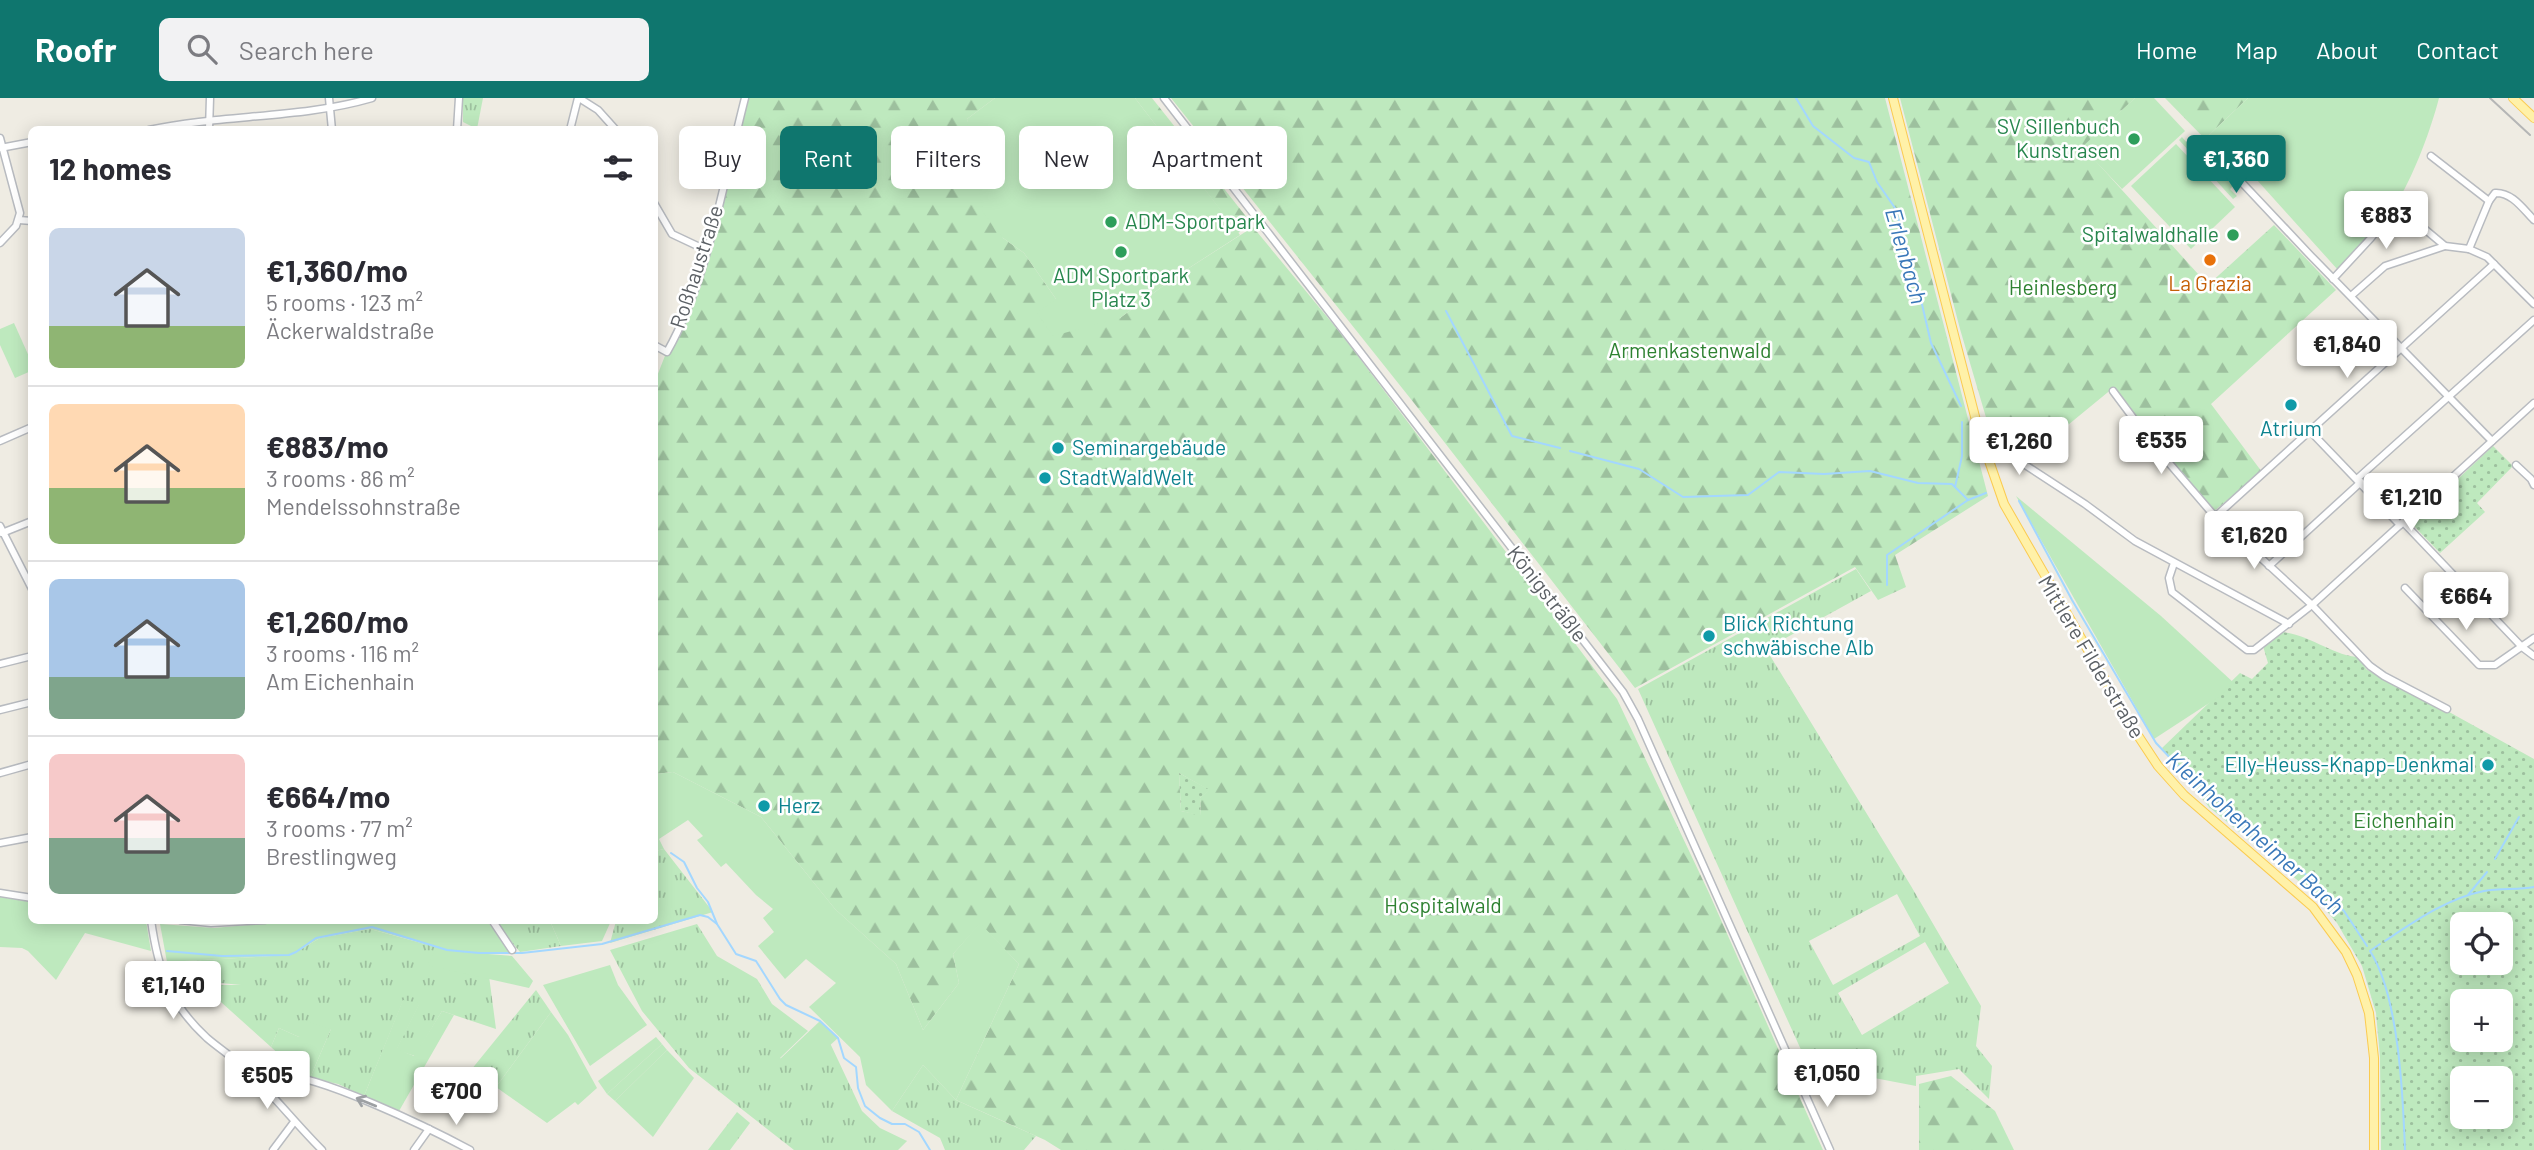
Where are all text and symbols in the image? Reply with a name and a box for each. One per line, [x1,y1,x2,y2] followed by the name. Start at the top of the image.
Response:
[159,18,649,81] search box
[35,29,117,69] text: Roofr
[183,30,221,68] icon: search
[239,34,374,65] text: Search here
[2136,35,2197,64] text: Home
[2235,35,2278,64] text: Map
[2316,35,2378,64] text: About
[2416,35,2499,64] text: Contact
[1997,113,2120,162] place label: SV Sillenbuch Kunstrasen
[679,126,766,189] chip: Buy
[780,126,877,189] chip: Rent
[891,126,1005,189] chip: Filters
[1019,126,1113,189] chip: New
[1127,126,1287,189] chip: Apartment
[2126,131,2142,147] marker: SV Sillenbuch Kunstrasen
[2179,136,2293,195] pin: €1,360
[2203,144,2269,172] text: €1,360
[599,149,637,187] icon: filters
[49,150,172,186] text: 12 homes
[2345,192,2427,251] pin: €883
[2360,200,2412,228] text: €883
[664,202,727,331] street label: Roßhaustraße
[1880,204,1934,307] water label: Erlenbach
[1125,208,1265,233] place label: ADM-Sportpark
[1103,214,1119,230] marker: ADM-Sportpark
[2082,221,2219,246] place label: Spitalwaldhalle
[2225,227,2241,243] marker: Spitalwaldhalle
[1113,244,1129,260] marker: ADM Sportpark Platz 3
[266,252,408,288] text: €1,360/mo
[2202,252,2218,268] marker: La Grazia
[105,256,189,340] icon: home
[1053,262,1189,311] place label: ADM Sportpark Platz 3
[2168,270,2252,295] place label: La Grazia
[2009,274,2117,299] park label: Heinlesberg
[266,288,423,316] text: 5 rooms · 123 m²
[266,316,434,344] text: Äckerwaldstraße
[2290,320,2404,380] pin: €1,840
[2313,329,2381,357] text: €1,840
[1609,337,1771,362] park label: Armenkastenwald
[2283,397,2299,413] marker: Atrium
[2260,415,2322,440] place label: Atrium
[2120,416,2202,476] pin: €535
[1962,418,2076,477] pin: €1,260
[2135,425,2187,453] text: €535
[1985,426,2053,454] text: €1,260
[266,428,389,464] text: €883/mo
[105,432,189,516] icon: home
[1072,434,1226,459] place label: Seminargebäude
[1050,440,1066,456] marker: Seminargebäude
[266,464,415,492] text: 3 rooms · 86 m²
[1059,464,1194,489] place label: StadtWaldWelt
[1037,470,1053,486] marker: StadtWaldWelt
[2354,474,2468,533] pin: €1,210
[2380,482,2442,510] text: €1,210
[266,492,461,520] text: Mendelssohnstraße
[2197,512,2311,571] pin: €1,620
[2220,520,2288,548] text: €1,620
[1503,540,1594,646] street label: Königsträßle
[2034,570,2151,742] street label: Mittlere Filderstraße
[2425,573,2507,632] pin: €664
[2439,581,2493,609] text: €664
[266,603,409,639] text: €1,260/mo
[105,607,189,691] icon: home
[1723,610,1874,659] place label: Blick Richtung schwäbische Alb
[1701,628,1717,644] marker: Blick Richtung schwäbische Alb
[266,639,419,667] text: 3 rooms · 116 m²
[266,667,415,695] text: Am Eichenhain
[2161,745,2350,920] water label: Kleinhohenheimer Bach
[2225,751,2474,776] place label: Elly-Heuss-Knapp-Denkmal
[2480,757,2496,773] marker: Elly-Heuss-Knapp-Denkmal
[266,778,390,814] text: €664/mo
[105,782,189,866] icon: home
[778,792,820,817] place label: Herz
[756,798,772,814] marker: Herz
[2353,807,2455,832] park label: Eichenhain
[266,814,413,842] text: 3 rooms · 77 m²
[266,842,397,870] text: Brestlingweg
[1384,892,1502,917] park label: Hospitalwald
[2450,912,2513,1129] map controls
[2450,912,2513,975] button: locate
[116,962,230,1021] pin: €1,140
[141,970,205,998] text: €1,140
[2450,989,2513,1052] button: +
[1770,1049,1884,1109] pin: €1,050
[226,1052,308,1111] pin: €505
[1794,1058,1860,1086] text: €1,050
[241,1060,293,1088] text: €505
[2450,1066,2513,1129] button: −
[415,1068,497,1127] pin: €700
[430,1076,482,1104] text: €700
[356,1095,378,1108] one-way arrow

